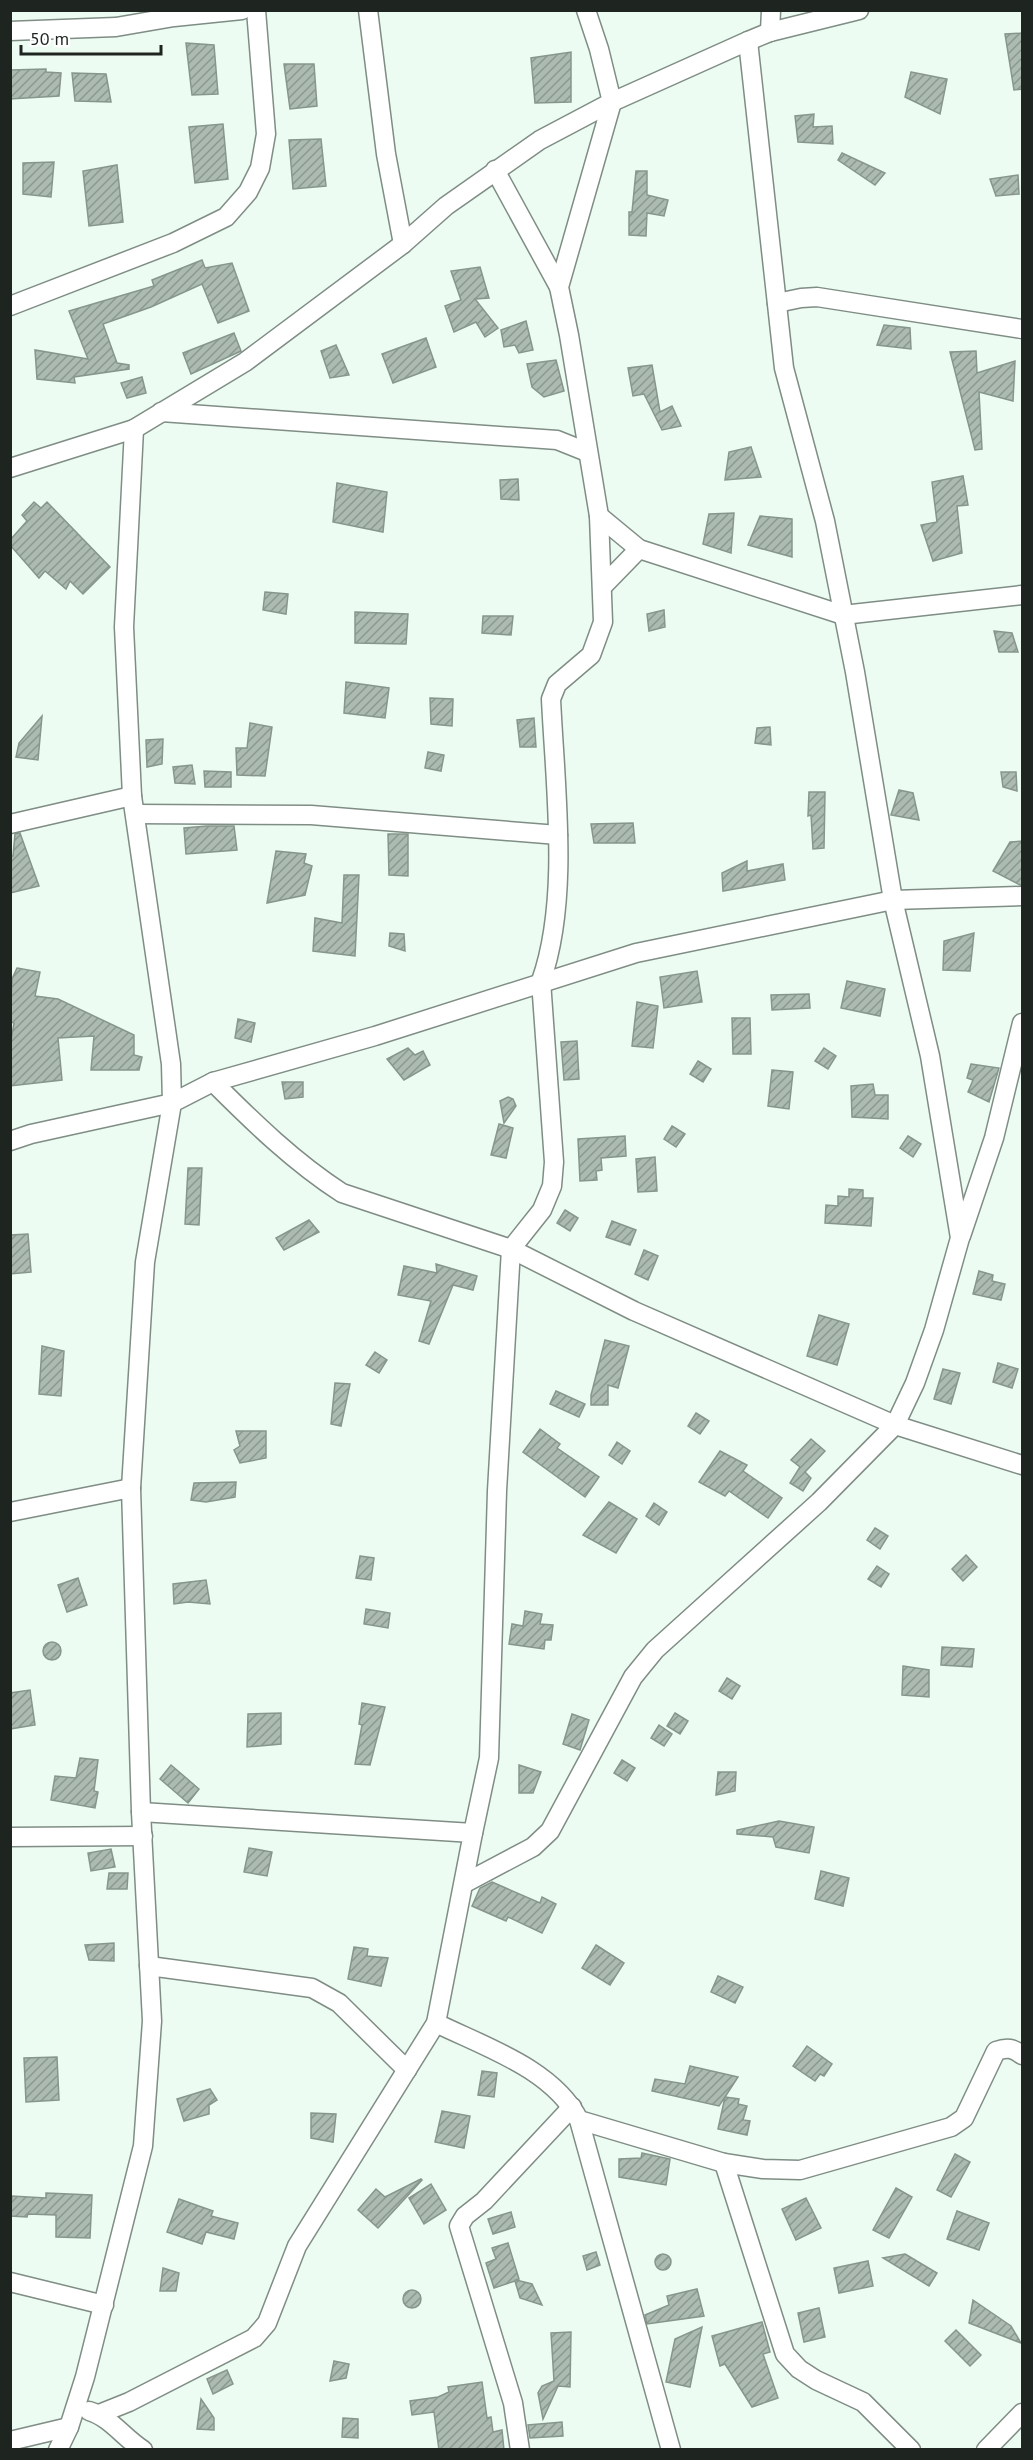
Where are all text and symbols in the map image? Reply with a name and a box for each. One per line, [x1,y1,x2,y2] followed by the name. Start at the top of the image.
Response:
[21,18,160,56] scale bar
[30,27,69,50] text: 50 m

